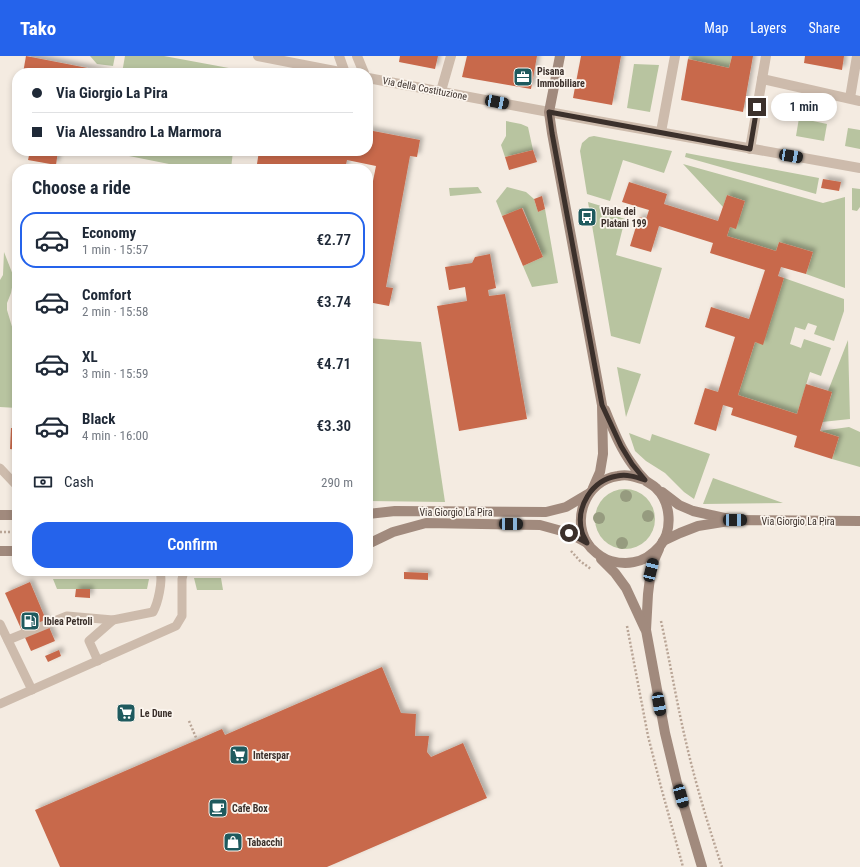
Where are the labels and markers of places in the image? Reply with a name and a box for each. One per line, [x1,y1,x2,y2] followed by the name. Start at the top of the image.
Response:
[512,66,534,88] office icon: Pisana Immobiliare
[537,66,585,89] place label: Pisana Immobiliare
[576,206,598,228] bus stop icon: Viale dei Platani 199
[601,206,647,229] place label: Viale dei Platani 199
[19,610,41,632] fuel station icon: Iblea Petroli
[44,616,93,627] place label: Iblea Petroli
[115,702,137,724] supermarket icon: Le Dune
[140,708,172,719] place label: Le Dune
[228,744,250,766] supermarket icon: Interspar
[253,750,290,761] place label: Interspar
[207,797,229,819] cafe icon: Cafe Box
[232,803,268,814] place label: Cafe Box
[222,831,244,853] shop icon: Tabacchi
[247,837,283,848] place label: Tabacchi

